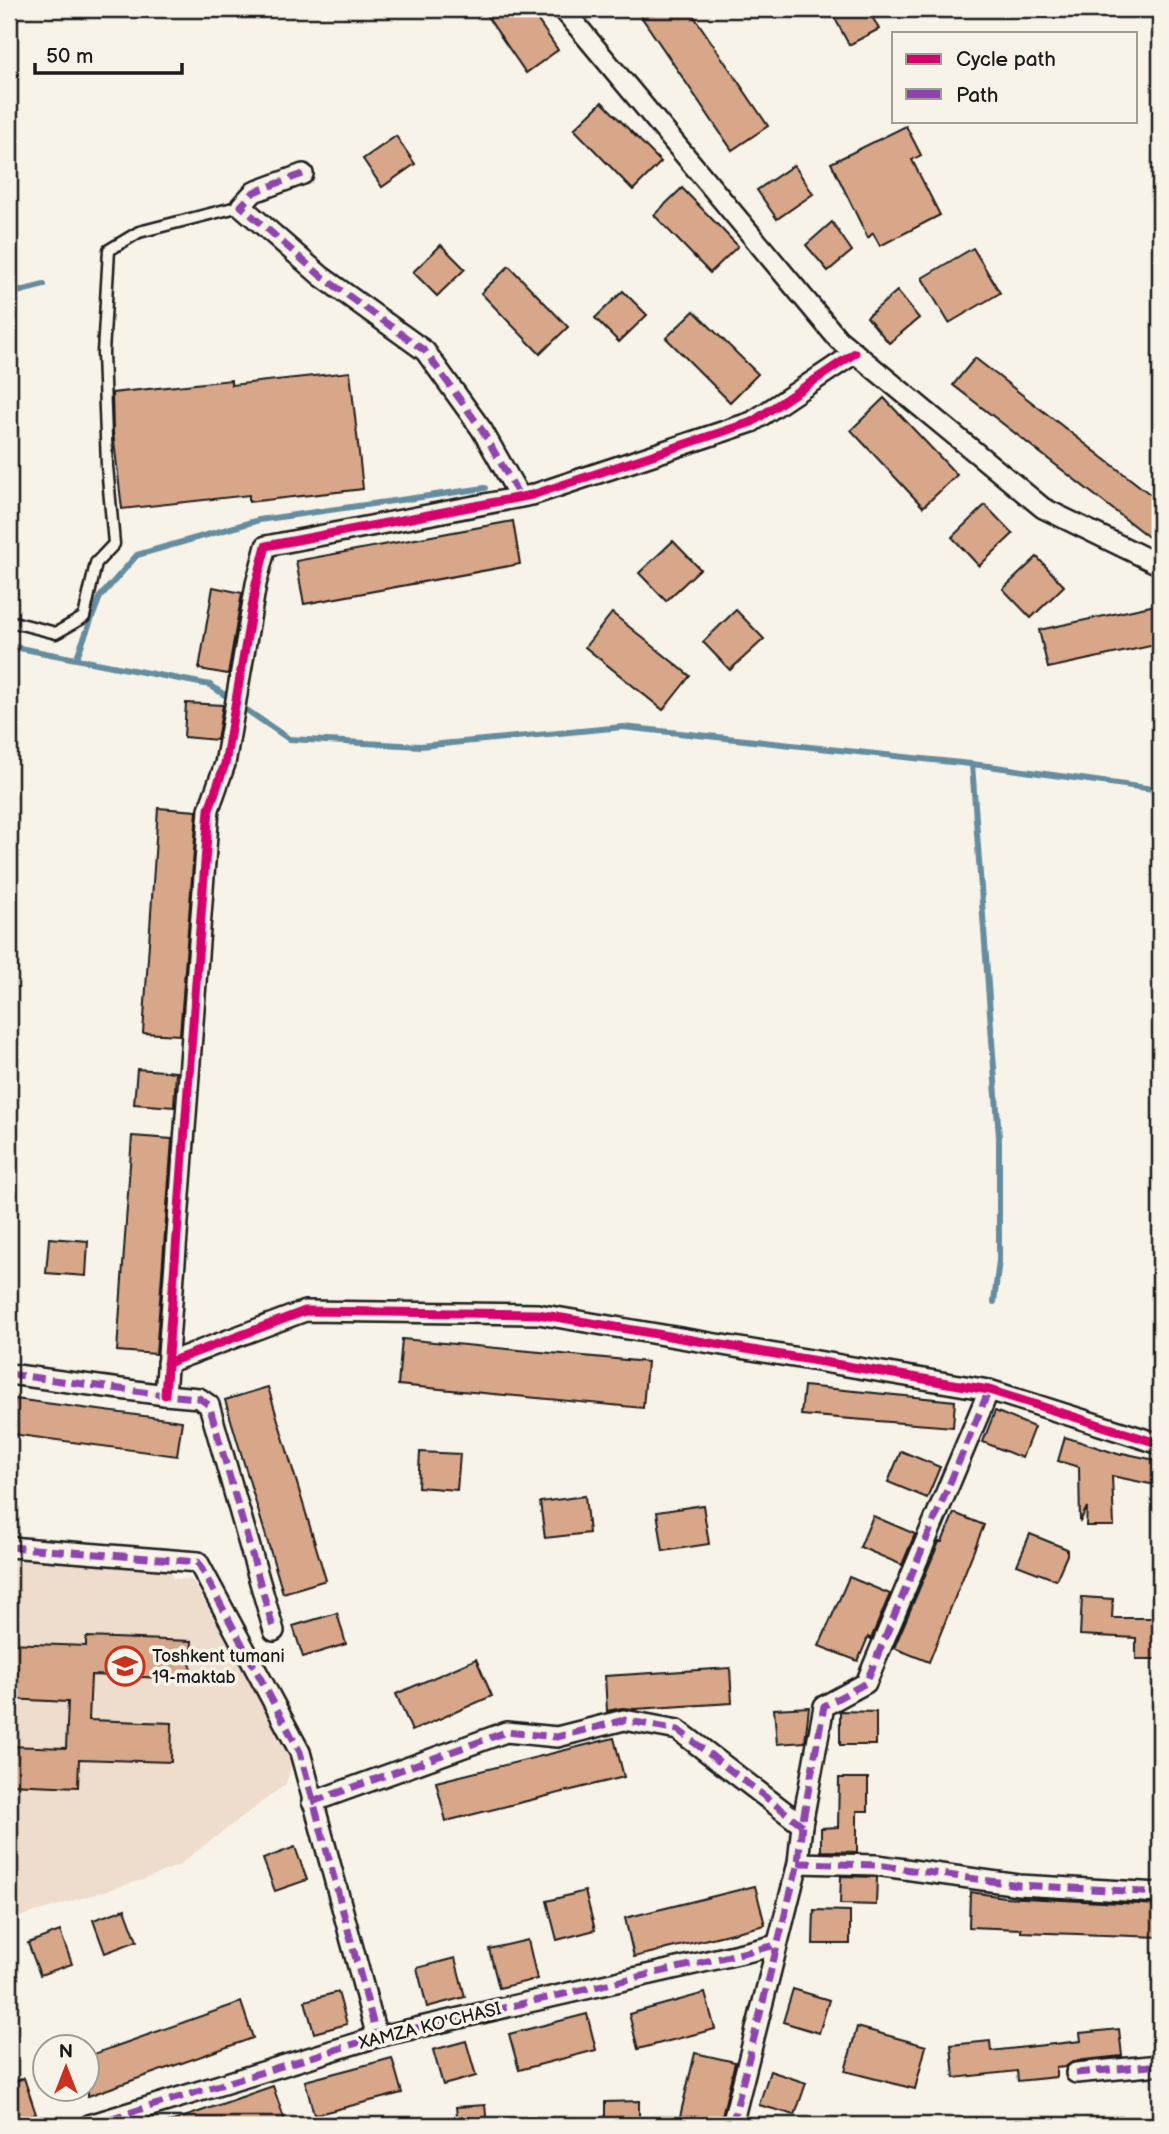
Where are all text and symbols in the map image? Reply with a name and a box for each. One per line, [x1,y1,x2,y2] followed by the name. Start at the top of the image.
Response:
[35,32,182,76] scale bar
[892,32,1138,122] legend
[46,44,93,69] text: 50 m
[956,47,1056,72] text: Cycle path
[956,83,998,108] text: Path
[104,1645,146,1687] school or university icon: Toshkent tumani 19-maktab
[152,1646,285,1688] place label: Toshkent tumani 19-maktab
[356,1998,503,2054] street label: XAMZA KO'CHASI
[32,2032,102,2102] north arrow
[59,2041,73,2064] text: N

